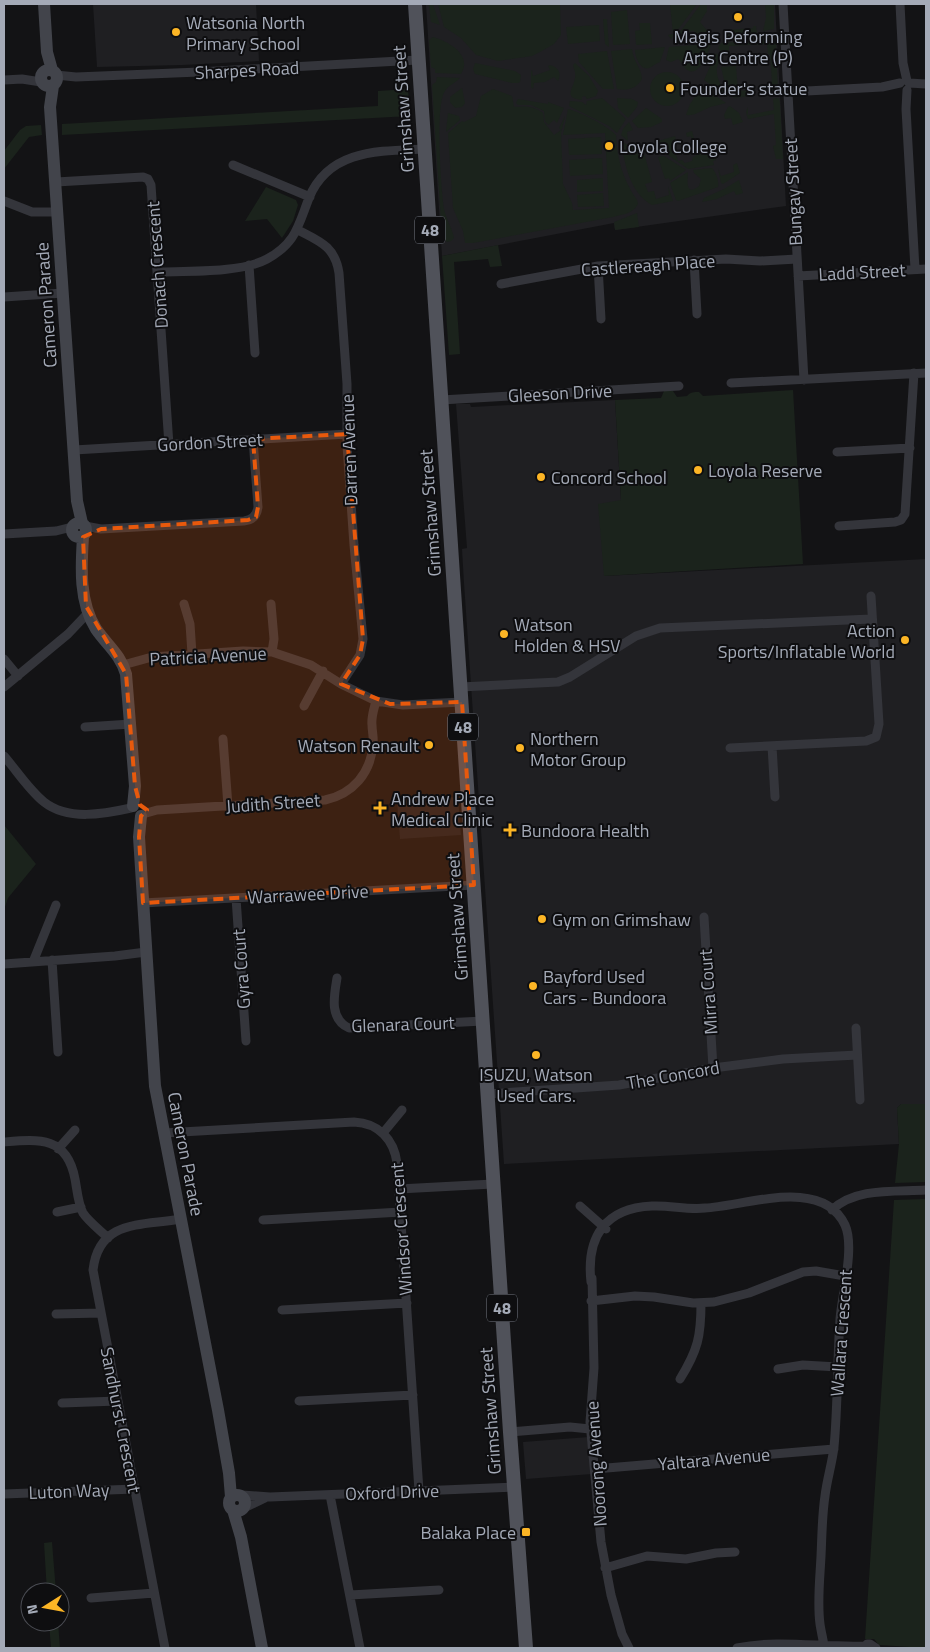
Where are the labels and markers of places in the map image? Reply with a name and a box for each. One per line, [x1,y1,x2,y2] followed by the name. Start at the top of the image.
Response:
[186,9,305,57] place label: Watsonia North Primary School
[732,11,744,23] marker: Magis Peforming Arts Centre (P)
[674,23,802,71] place label: Magis Peforming Arts Centre (P)
[170,26,182,38] marker: Watsonia North Primary School
[680,75,807,102] place label: Founder's statue
[664,82,676,94] marker: Founder's statue
[619,133,727,160] place label: Loyola College
[603,140,615,152] marker: Loyola College
[708,457,822,484] place label: Loyola Reserve
[551,464,667,491] place label: Concord School
[692,464,704,476] marker: Loyola Reserve
[535,471,547,483] marker: Concord School
[514,611,621,659] place label: Watson Holden & HSV
[718,617,895,665] place label: Action Sports/Inflatable World
[498,628,510,640] marker: Watson Holden & HSV
[899,634,911,646] marker: Action Sports/Inflatable World
[530,725,626,773] place label: Northern Motor Group
[298,732,420,759] place label: Watson Renault
[423,739,435,751] marker: Watson Renault
[514,742,526,754] marker: Northern Motor Group
[391,785,494,833] place label: Andrew Place Medical Clinic
[373,801,387,815] marker: Andrew Place Medical Clinic
[521,817,649,844] place label: Bundoora Health
[503,823,517,837] marker: Bundoora Health
[552,906,691,933] place label: Gym on Grimshaw
[536,913,548,925] marker: Gym on Grimshaw
[543,963,666,1011] place label: Bayford Used Cars - Bundoora
[527,980,539,992] marker: Bayford Used Cars - Bundoora
[530,1049,542,1061] marker: ISUZU, Watson Used Cars.
[479,1061,593,1109] place label: ISUZU, Watson Used Cars.
[420,1519,516,1546] place label: Balaka Place
[520,1526,532,1538] marker: Balaka Place

